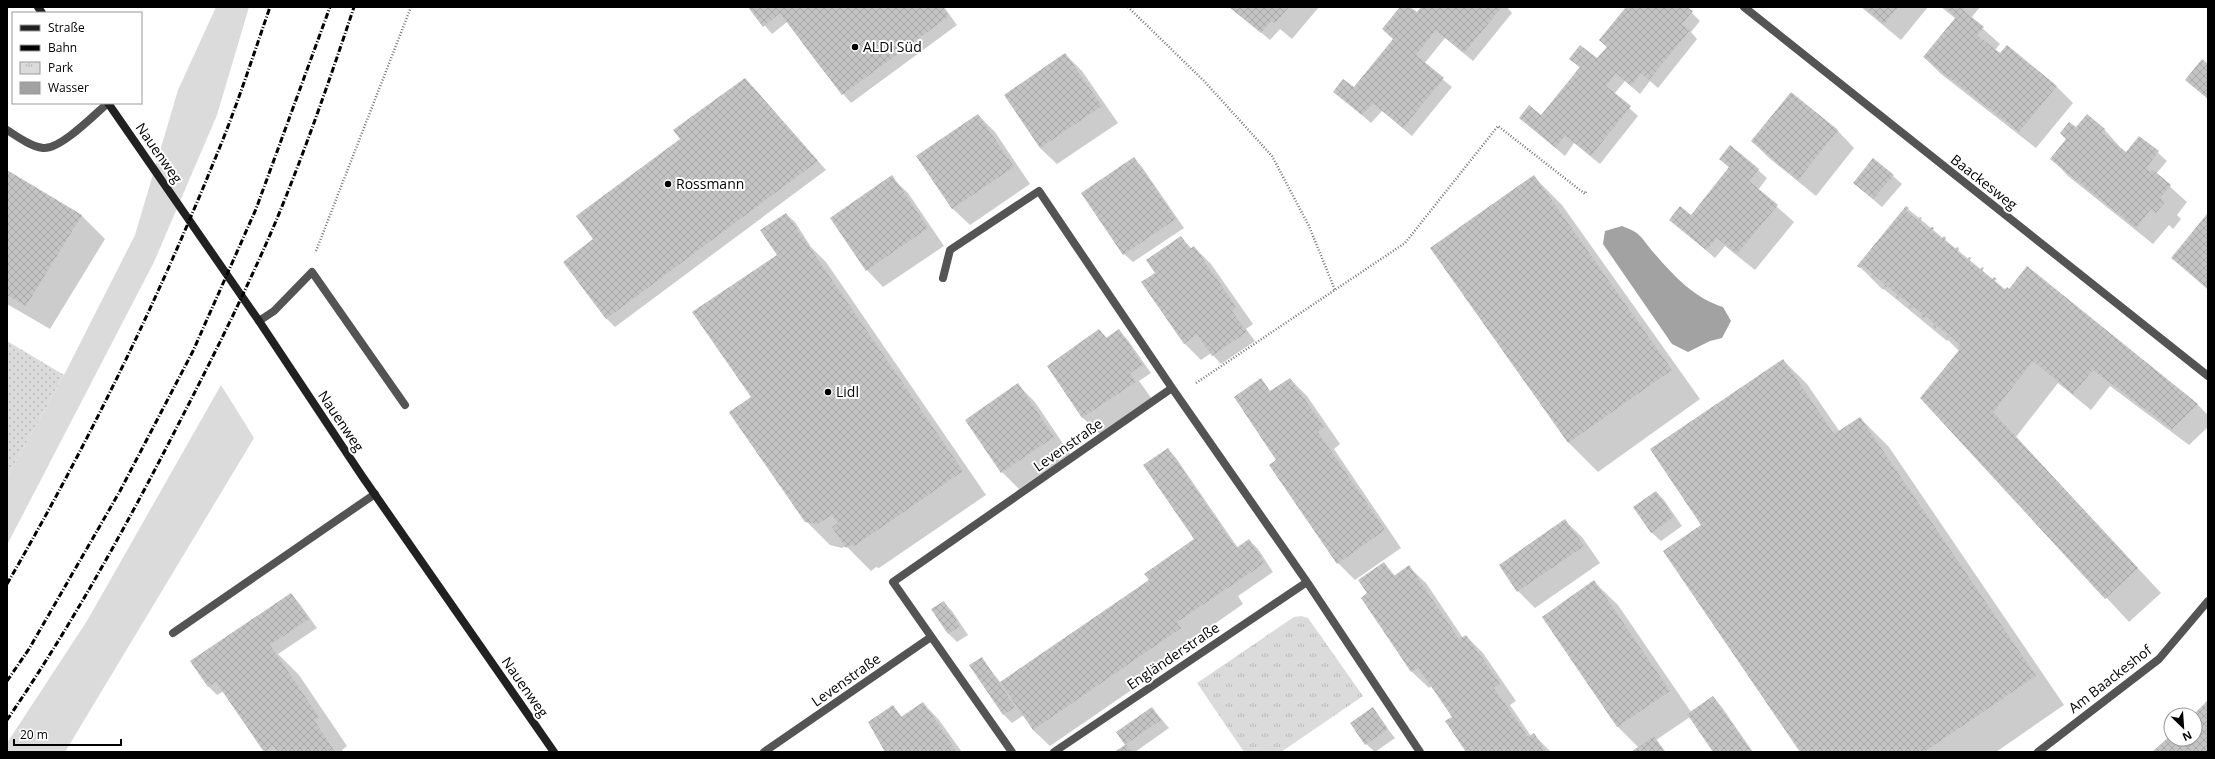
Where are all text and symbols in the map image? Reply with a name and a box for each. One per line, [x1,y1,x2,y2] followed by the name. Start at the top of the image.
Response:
[12,12,142,104] legend
[48,19,85,36] text: Straße
[863,37,922,56] place label: ALDI Süd
[48,39,77,56] text: Bahn
[850,42,860,52] marker: ALDI Süd
[48,59,74,76] text: Park
[48,79,89,96] text: Wasser
[132,119,187,187] street label: Nauenweg
[1947,150,2022,214] street label: Baackesweg
[676,174,744,193] place label: Rossmann
[663,179,673,189] marker: Rossmann
[836,382,859,401] place label: Lidl
[314,387,369,455] street label: Nauenweg
[823,387,833,397] marker: Lidl
[1029,414,1106,475] street label: Levenstraße
[1123,618,1223,694] street label: Engländerstraße
[2064,639,2156,717] street label: Am Baackeshof
[807,649,884,710] street label: Levenstraße
[498,653,553,721] street label: Nauenweg
[2163,707,2203,747] north arrow
[14,721,121,747] scale bar
[20,726,48,743] text: 20 m
[2180,728,2195,745] text: N

